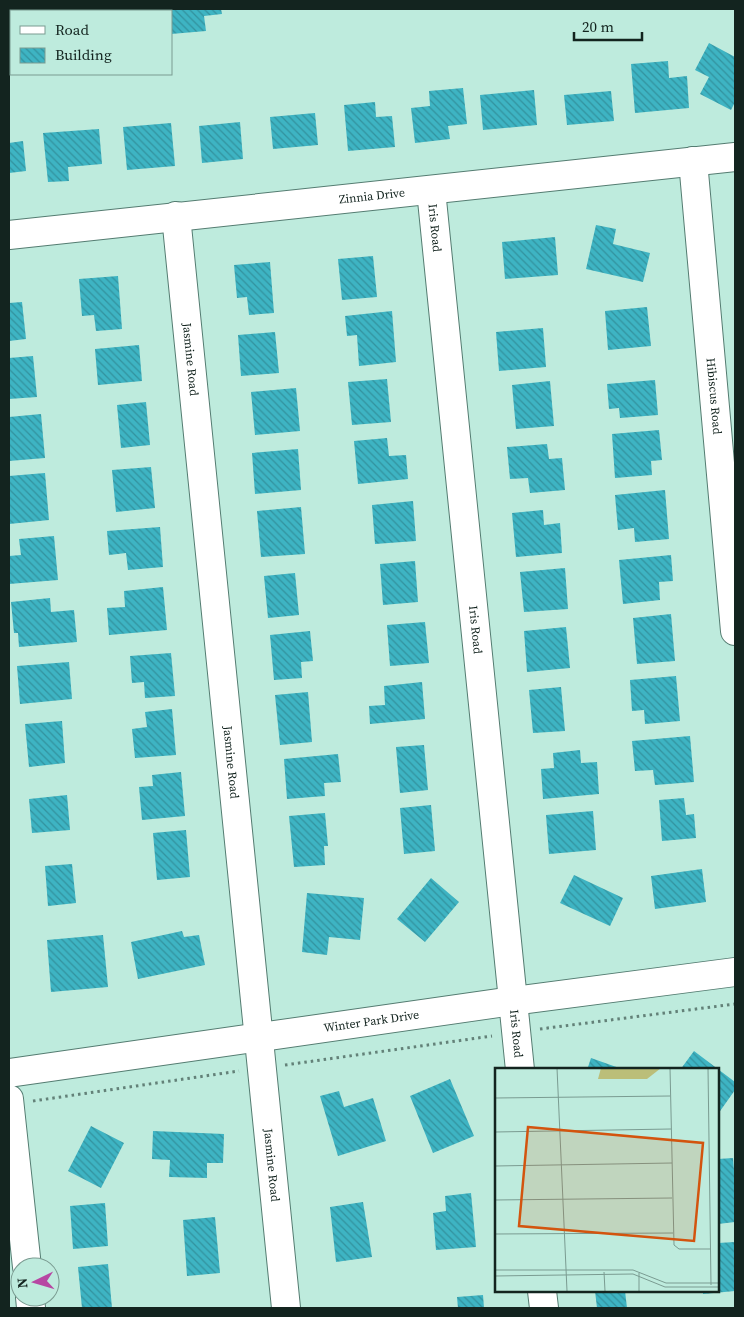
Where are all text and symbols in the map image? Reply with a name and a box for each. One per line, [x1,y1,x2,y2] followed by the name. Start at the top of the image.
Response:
[10,10,172,75] legend
[574,10,642,42] scale bar
[582,16,614,37] text: 20 m
[55,19,89,40] text: Road
[55,44,112,65] text: Building
[338,185,406,208] street label: Zinnia Drive
[424,203,445,253] street label: Iris Road
[179,321,202,397] street label: Jasmine Road
[703,357,725,435] street label: Hibiscus Road
[465,605,486,655] street label: Iris Road
[219,724,243,800] street label: Jasmine Road
[322,1007,420,1036] street label: Winter Park Drive
[506,1009,527,1059] street label: Iris Road
[495,1068,719,1292] inset map
[260,1127,283,1203] street label: Jasmine Road
[10,1257,60,1307] north arrow
[12,1277,32,1289] text: N

